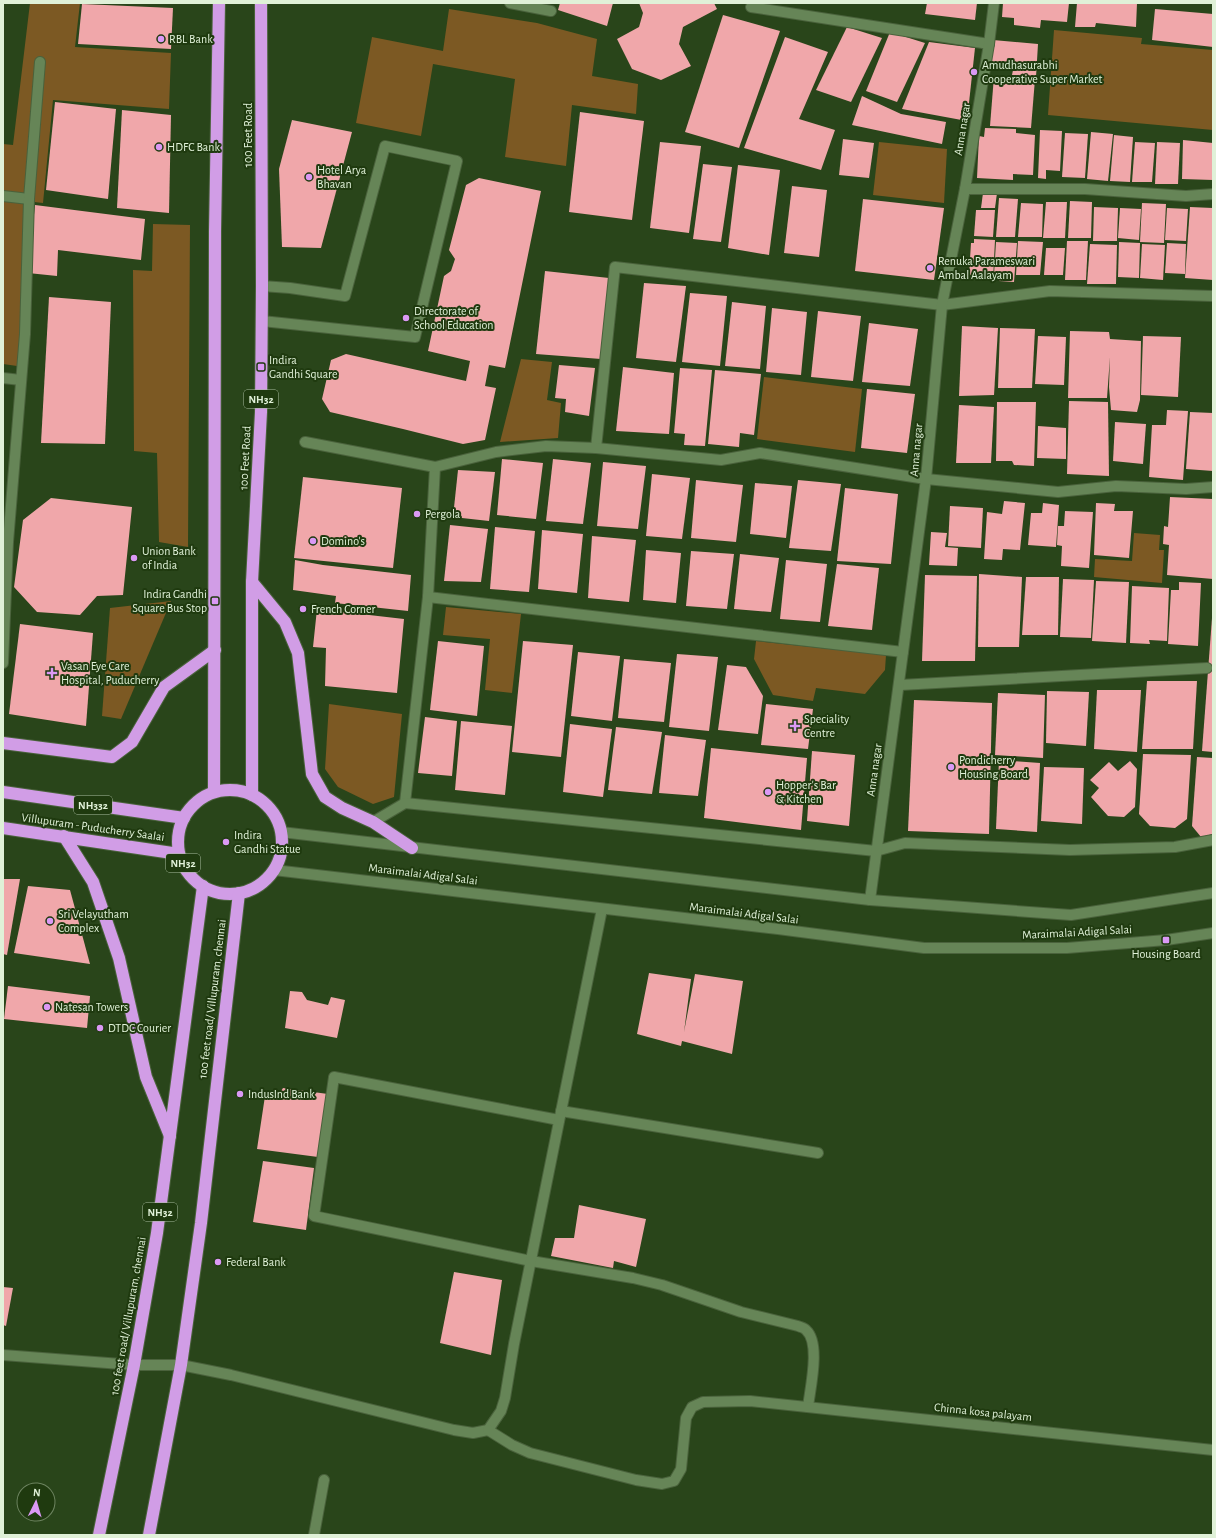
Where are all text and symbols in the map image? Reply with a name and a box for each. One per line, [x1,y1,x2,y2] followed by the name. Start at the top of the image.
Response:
[169,33,213,45] place label: RBL Bank
[156,34,166,44] marker: RBL Bank
[982,59,1103,85] place label: Amudhasurabhi Cooperative Super Market
[969,67,979,77] marker: Amudhasurabhi Cooperative Super Market
[952,102,972,156] street label: Anna nagar
[242,103,254,167] street label: 100 Feet Road
[167,141,220,153] place label: HDFC Bank
[154,142,164,152] marker: HDFC Bank
[317,164,367,190] place label: Hotel Arya Bhavan
[304,172,314,182] marker: Hotel Arya Bhavan
[938,255,1035,282] place label: Renuka Parameswari Ambal Aalayam
[925,263,935,273] marker: Renuka Parameswari Ambal Aalayam
[414,305,494,331] place label: Directorate of School Education
[401,313,411,323] marker: Directorate of School Education
[269,354,338,380] place label: Indira Gandhi Square
[256,362,266,372] marker: Indira Gandhi Square
[244,390,278,408] road number: NH32
[908,423,924,477] street label: Anna nagar
[237,426,253,490] street label: 100 Feet Road
[425,508,461,520] place label: Pergola
[412,509,422,519] marker: Pergola
[321,535,365,547] place label: Domino's
[308,536,318,546] marker: Domino's
[142,545,196,571] place label: Union Bank of India
[129,553,139,563] marker: Union Bank of India
[132,588,207,614] place label: Indira Gandhi Square Bus Stop
[210,596,220,606] marker: Indira Gandhi Square Bus Stop
[311,603,376,615] place label: French Corner
[298,604,308,614] marker: French Corner
[61,660,159,687] place label: Vasan Eye Care Hospital, Puducherry
[46,667,58,679] marker: Vasan Eye Care Hospital, Puducherry
[804,713,849,739] place label: Speciality Centre
[789,720,801,732] marker: Speciality Centre
[864,743,884,797] street label: Anna nagar
[959,754,1028,780] place label: Pondicherry Housing Board
[946,762,956,772] marker: Pondicherry Housing Board
[776,779,836,805] place label: Hopper's Bar & Kitchen
[763,787,773,797] marker: Hopper's Bar & Kitchen
[74,796,112,814] road number: NH332
[21,811,165,844] street label: Villupuram - Puducherry Saalai
[234,829,301,855] place label: Indira Gandhi Statue
[221,837,231,847] marker: Indira Gandhi Statue
[166,854,200,872] road number: NH32
[368,861,478,887] street label: Maraimalai Adigal Salai
[689,900,799,926] street label: Maraimalai Adigal Salai
[58,908,129,934] place label: Sri Velayutham Complex
[45,916,55,926] marker: Sri Velayutham Complex
[196,919,228,1079] street label: 100 feet road/ Villupuram, chennai
[1022,923,1132,941] street label: Maraimalai Adigal Salai
[1161,935,1171,945] marker: Housing Board
[1131,948,1201,960] place label: Housing Board
[55,1001,128,1013] place label: Natesan Towers
[42,1002,52,1012] marker: Natesan Towers
[108,1022,171,1034] place label: DTDC Courier
[95,1023,105,1033] marker: DTDC Courier
[248,1088,315,1100] place label: IndusInd Bank
[235,1089,245,1099] marker: IndusInd Bank
[143,1203,177,1221] road number: NH32
[108,1236,148,1396] street label: 100 feet road/ Villupuram, chennai
[226,1256,286,1268] place label: Federal Bank
[213,1257,223,1267] marker: Federal Bank
[933,1401,1032,1424] street label: Chinna kosa palayam
[16,1482,56,1522] north arrow
[33,1487,41,1498] text: N

